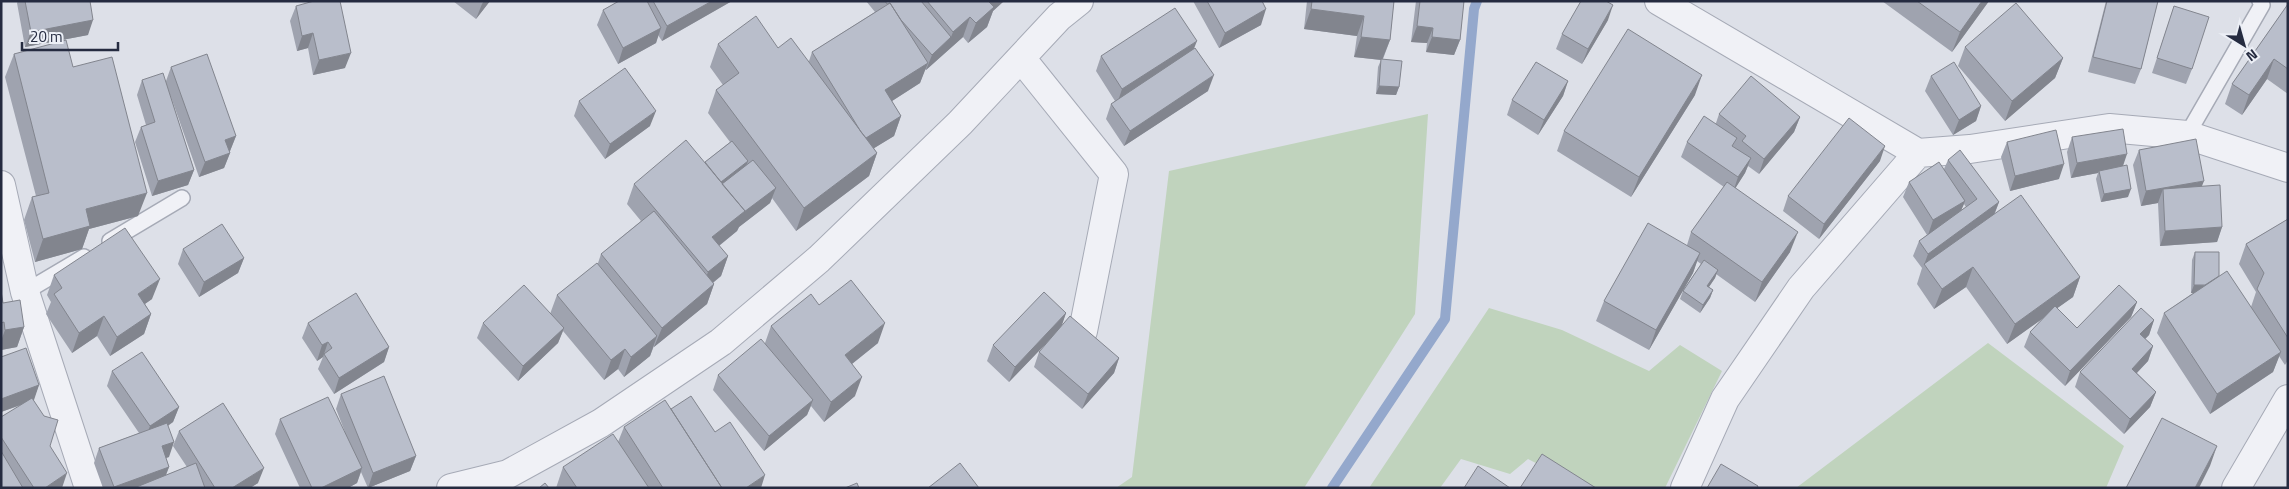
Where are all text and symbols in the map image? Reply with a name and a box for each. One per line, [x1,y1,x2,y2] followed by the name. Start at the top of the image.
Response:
[22,20,119,52] scale bar
[2219,20,2269,70] north arrow
[30,25,63,48] text: 20 m
[2242,44,2262,67] text: N

